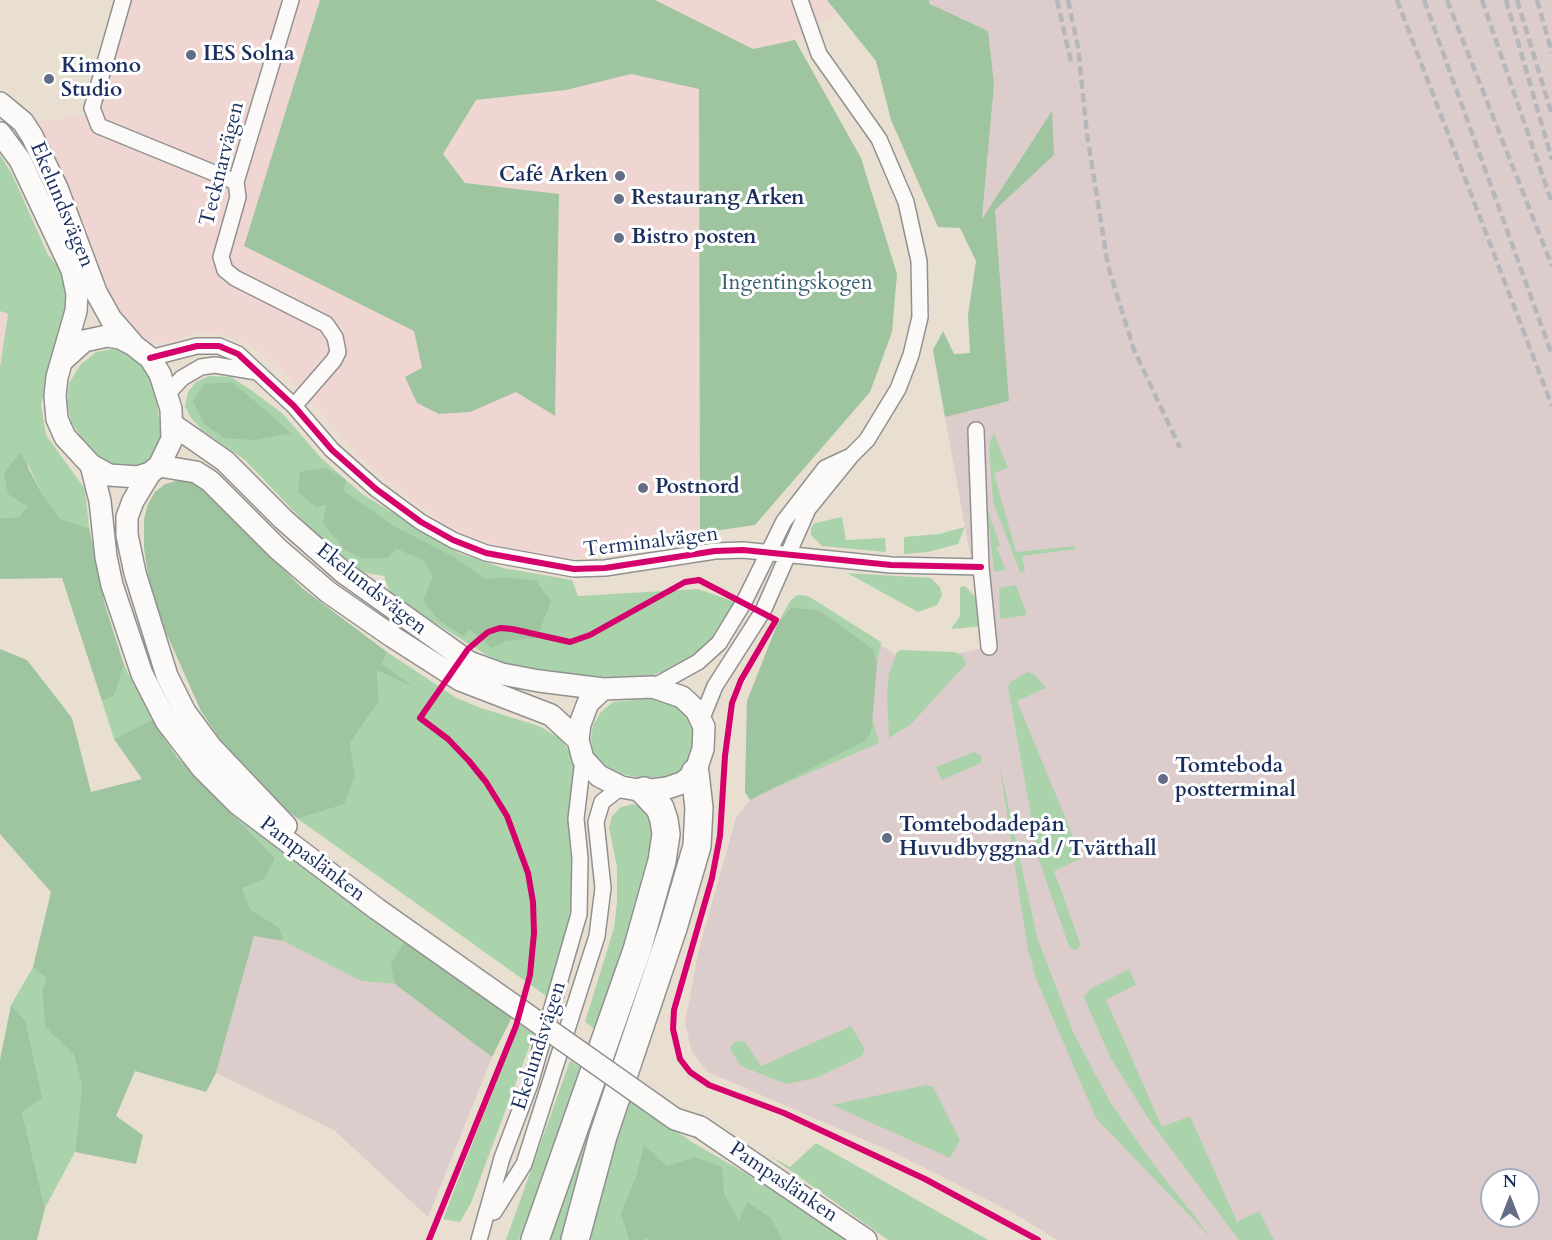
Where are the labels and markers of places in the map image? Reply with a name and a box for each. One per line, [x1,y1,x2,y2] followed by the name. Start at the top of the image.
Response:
[203,42,295,68] place label: IES Solna
[184,48,198,62] marker: IES Solna
[61,54,141,104] place label: Kimono Studio
[42,72,56,86] marker: Kimono Studio
[499,163,608,189] place label: Café Arken
[613,169,627,183] marker: Café Arken
[631,186,804,212] place label: Restaurang Arken
[612,192,626,206] marker: Restaurang Arken
[631,225,756,251] place label: Bistro posten
[612,231,626,245] marker: Bistro posten
[655,475,740,501] place label: Postnord
[636,481,650,495] marker: Postnord
[1175,754,1296,804] place label: Tomteboda postterminal
[1156,772,1170,786] marker: Tomteboda postterminal
[899,813,1157,863] place label: Tomtebodadepån Huvudbyggnad / Tvätthall
[880,831,894,845] marker: Tomtebodadepån Huvudbyggnad / Tvätthall

